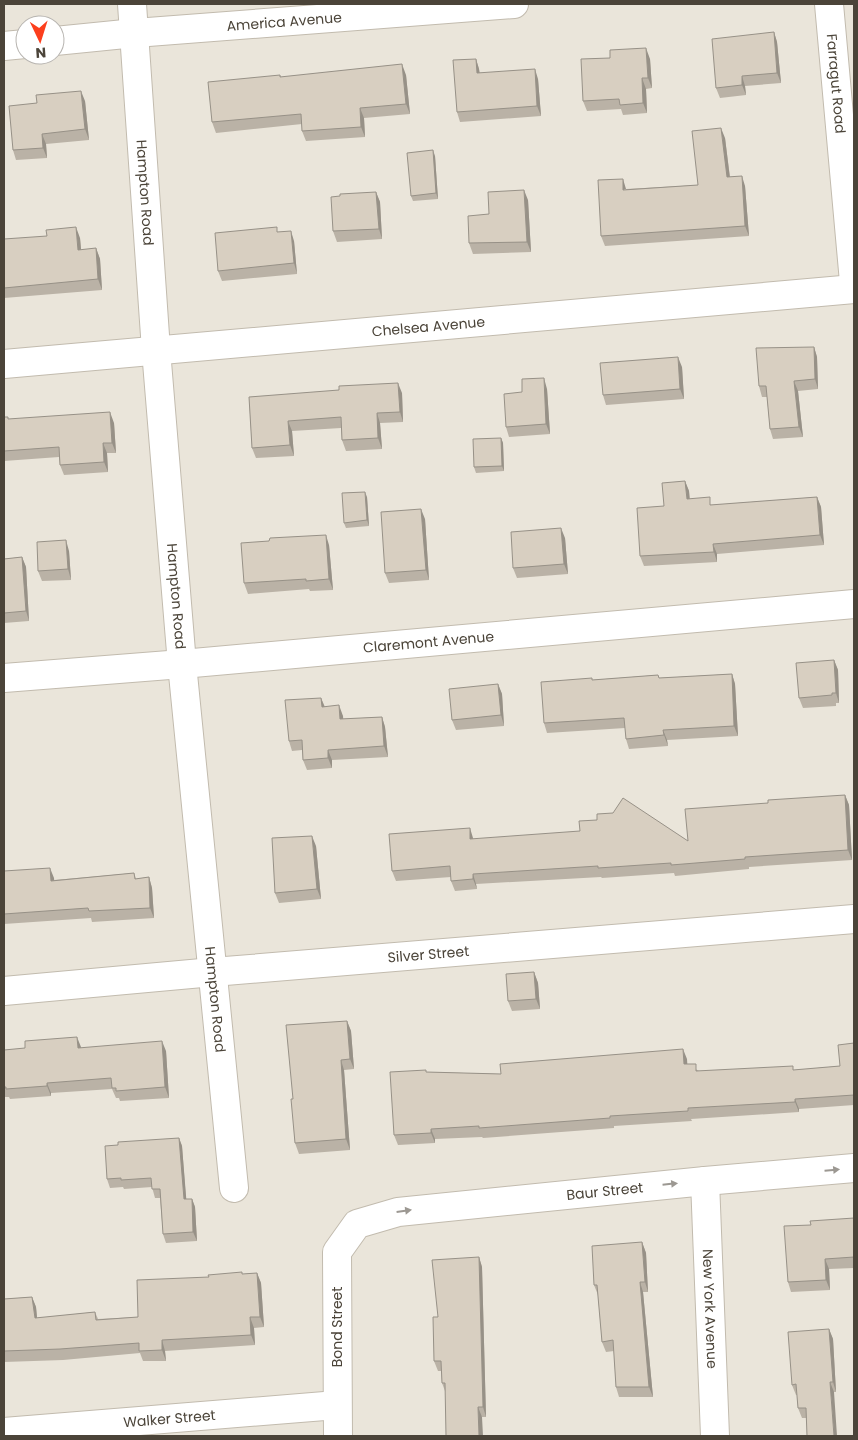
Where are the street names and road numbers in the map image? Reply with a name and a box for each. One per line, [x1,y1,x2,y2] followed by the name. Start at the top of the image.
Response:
[226,7,343,36] street label: America Avenue
[822,33,851,134] street label: Farragut Road
[131,139,159,246] street label: Hampton Road
[371,312,486,342] street label: Chelsea Avenue
[162,543,191,650] street label: Hampton Road
[362,626,495,658] street label: Claremont Avenue
[387,941,470,968] street label: Silver Street
[200,946,230,1053] street label: Hampton Road
[565,1177,644,1205] street label: Baur Street
[698,1249,722,1369] street label: New York Avenue
[327,1287,347,1367] street label: Bond Street
[123,1405,216,1432] street label: Walker Street

